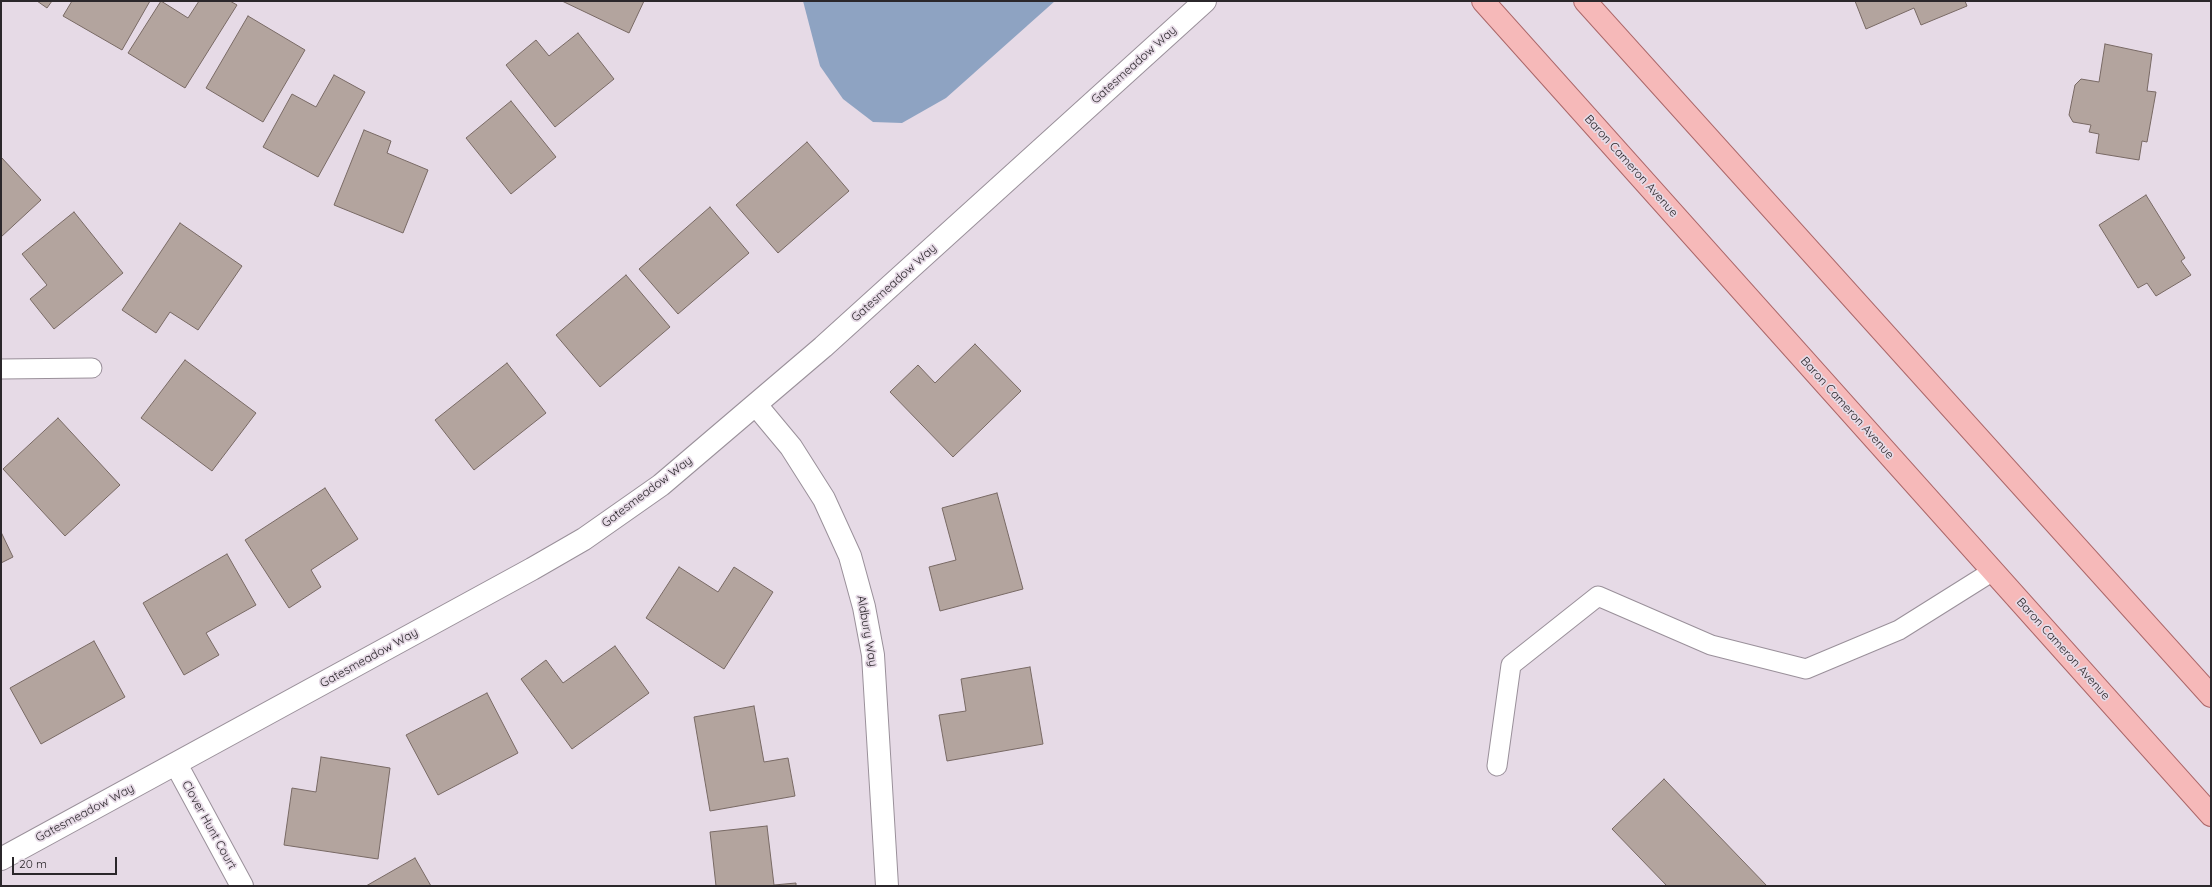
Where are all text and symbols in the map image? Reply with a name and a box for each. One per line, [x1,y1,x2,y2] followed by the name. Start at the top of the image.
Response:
[1088,23,1180,107] street label: Gatesmeadow Way
[1581,112,1681,220] street label: Baron Cameron Avenue
[848,241,940,325] street label: Gatesmeadow Way
[1797,354,1897,462] street label: Baron Cameron Avenue
[599,453,695,531] street label: Gatesmeadow Way
[854,594,880,668] street label: Aldbury Way
[2013,595,2113,703] street label: Baron Cameron Avenue
[318,625,420,691] street label: Gatesmeadow Way
[179,778,239,872] street label: Clover Hunt Court
[33,781,137,845] street label: Gatesmeadow Way
[14,849,119,875] scale bar
[19,856,47,871] text: 20 m

